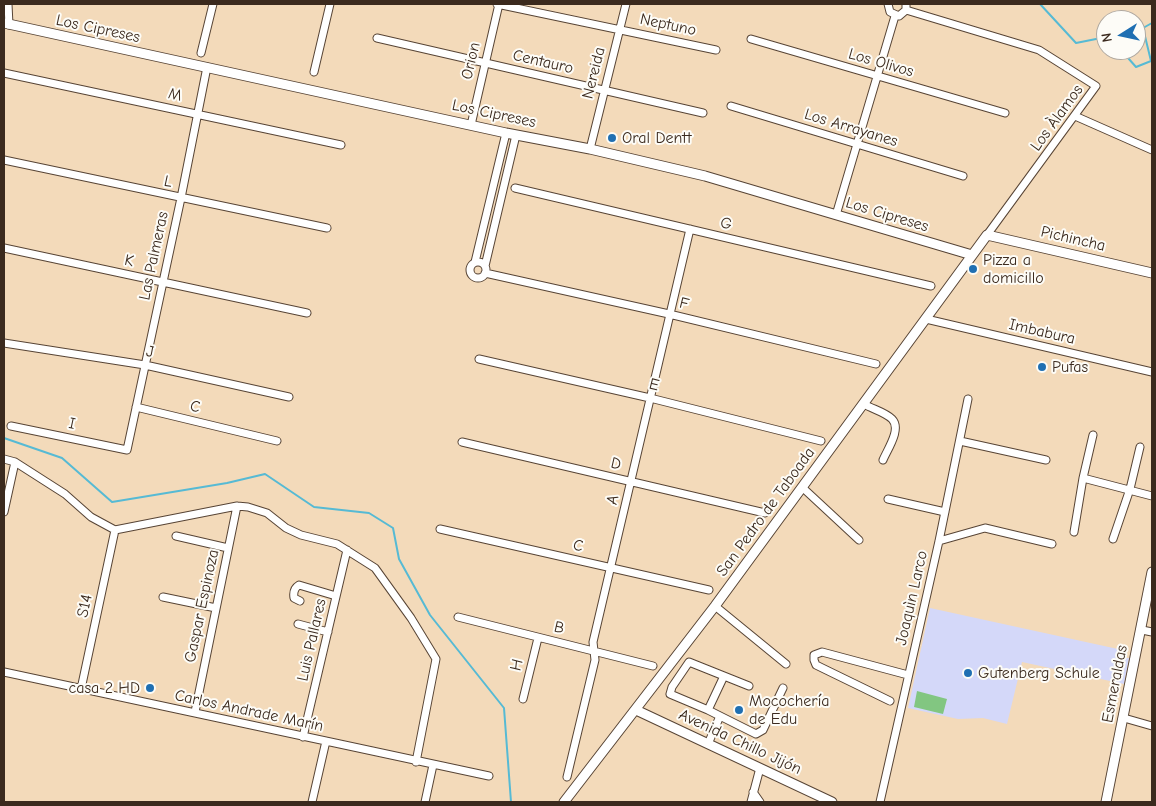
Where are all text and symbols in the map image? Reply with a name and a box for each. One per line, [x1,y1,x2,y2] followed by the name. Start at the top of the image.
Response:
[638,10,698,40] street label: Neptuno
[1096,10,1146,60] north arrow
[54,11,142,47] street label: Los Cipreses
[1098,32,1116,44] text: N
[457,41,485,81] street label: Orion
[578,45,610,101] street label: Nereida
[846,45,916,81] street label: Los Olivos
[511,46,575,78] street label: Centauro
[1026,81,1088,155] street label: Los Àlamos
[166,84,184,106] street label: M
[450,96,538,132] street label: Los Cipreses
[802,105,900,151] street label: Los Arrayanes
[622,128,692,148] place label: Oral Dentt
[606,132,618,144] marker: Oral Dentt
[162,172,174,192] street label: L
[843,193,931,237] street label: Los Cipreses
[135,210,173,302] street label: Las Palmeras
[718,213,734,235] street label: G
[1039,222,1107,256] street label: Pichincha
[983,250,1044,288] place label: Pizza a domicillo
[123,251,135,271] street label: K
[967,263,979,275] marker: Pizza a domicillo
[677,294,691,314] street label: F
[1007,315,1077,349] street label: Imbabura
[145,342,155,362] street label: J
[1052,357,1088,377] place label: Pufas
[1036,361,1048,373] marker: Pufas
[647,375,661,395] street label: E
[188,397,202,417] street label: C
[67,414,77,434] street label: I
[713,444,819,580] street label: San Pedro de Taboada
[609,454,623,474] street label: D
[603,493,623,507] street label: A
[571,536,585,556] street label: C
[181,548,223,664] street label: Gaspar Espinoza
[892,549,932,647] street label: Joaquìn Larco
[73,593,97,619] street label: S14
[293,597,331,683] street label: Luis Pallares
[552,618,566,638] street label: B
[1098,644,1132,724] street label: Esmeraldas
[506,657,528,673] street label: H
[978,663,1100,683] place label: Gutenberg Schule
[962,667,974,679] marker: Gutenberg Schule
[68,678,140,698] place label: casa 2 HD
[144,682,156,694] marker: casa 2 HD
[173,686,325,736] street label: Carlos Andrade Marín
[749,691,830,729] place label: Mocochería de Edu
[733,704,745,716] marker: Mocochería de Edu
[676,705,804,779] street label: Avenida Chillo Jijón

